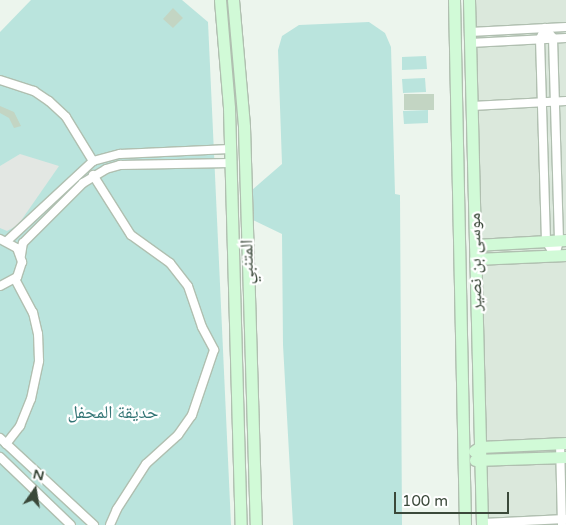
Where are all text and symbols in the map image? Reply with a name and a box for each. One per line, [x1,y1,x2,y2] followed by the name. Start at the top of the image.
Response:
[463,213,487,311] street label: موسى بن نصير
[236,239,258,285] street label: المتنبي
[67,401,159,423] park label: حديقة المحفل
[10,465,60,515] north arrow
[31,465,46,484] text: N
[396,482,511,514] scale bar
[402,492,448,510] text: 100 m

